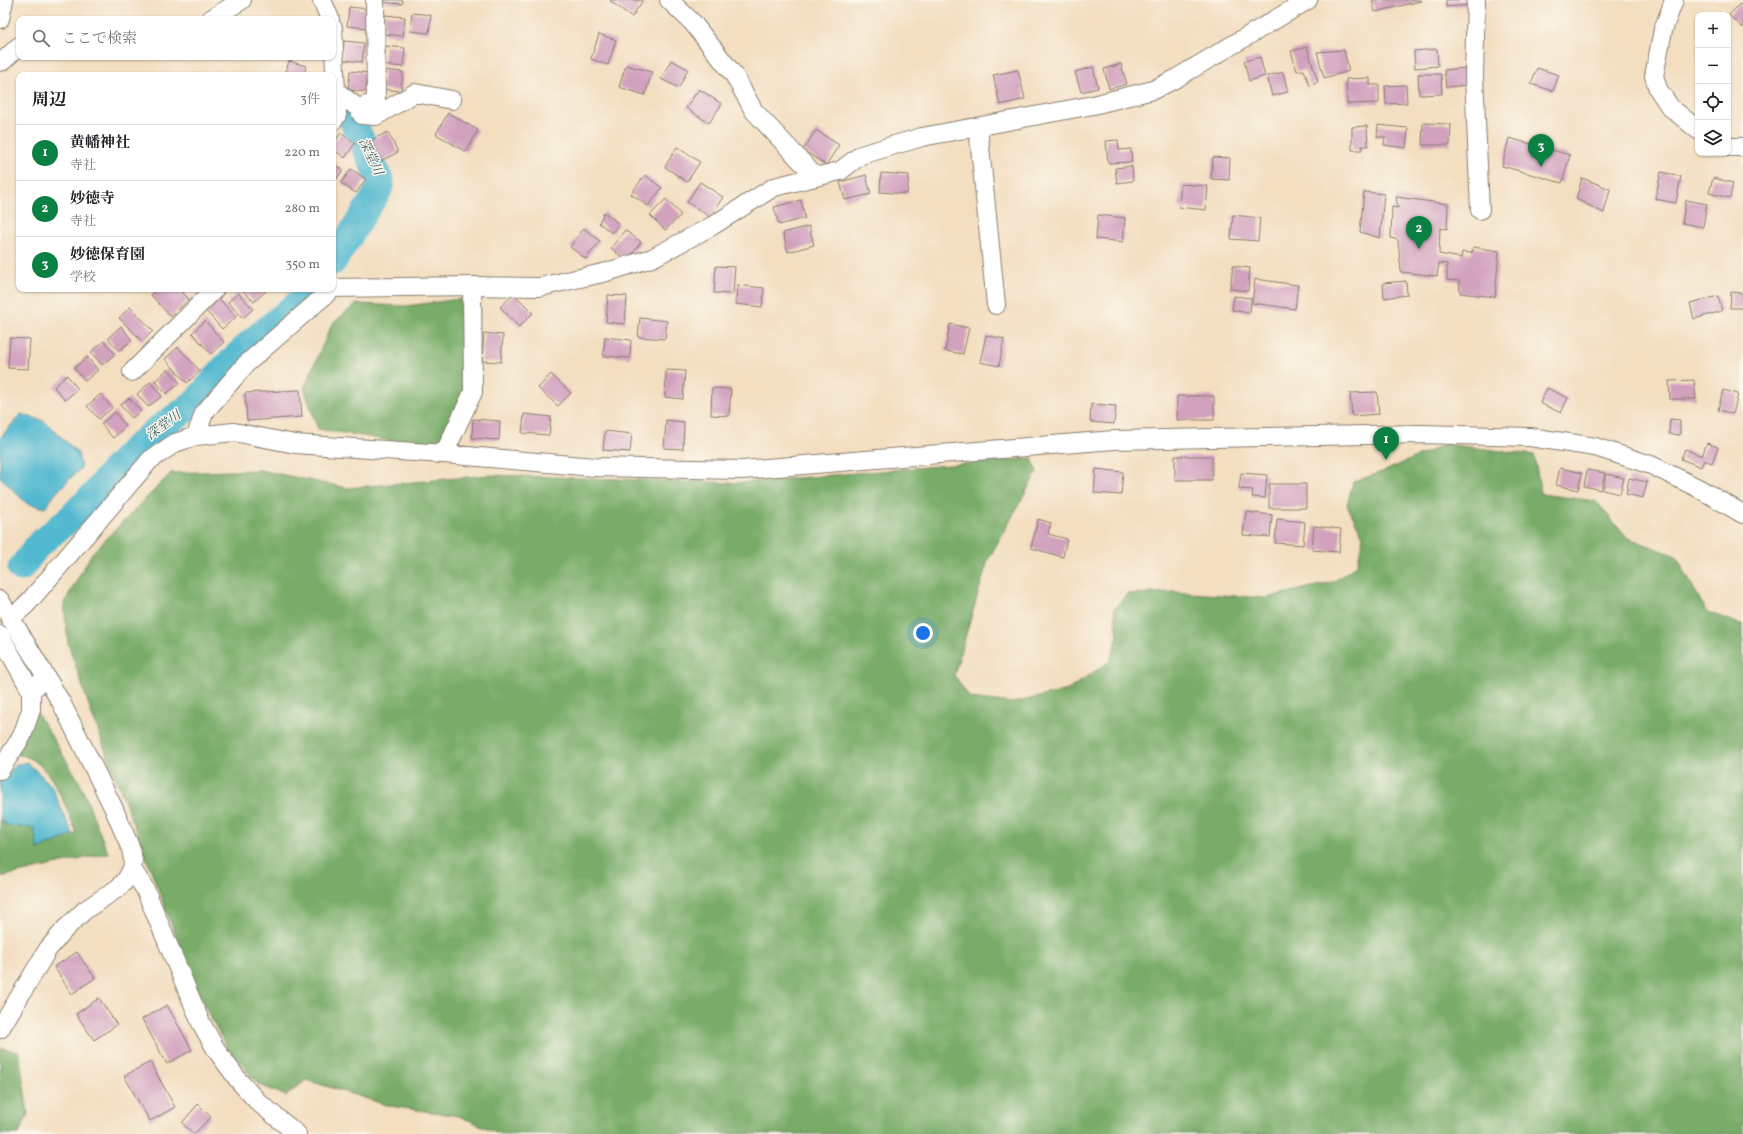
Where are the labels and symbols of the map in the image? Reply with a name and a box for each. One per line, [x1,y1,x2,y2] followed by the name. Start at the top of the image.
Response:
[1528,134,1554,167] pin: 3
[354,136,387,180] water label: 深堂川
[1406,216,1432,249] pin: 2
[143,406,187,445] water label: 深堂川
[1373,427,1399,460] pin: 1
[913,623,933,643] your location

